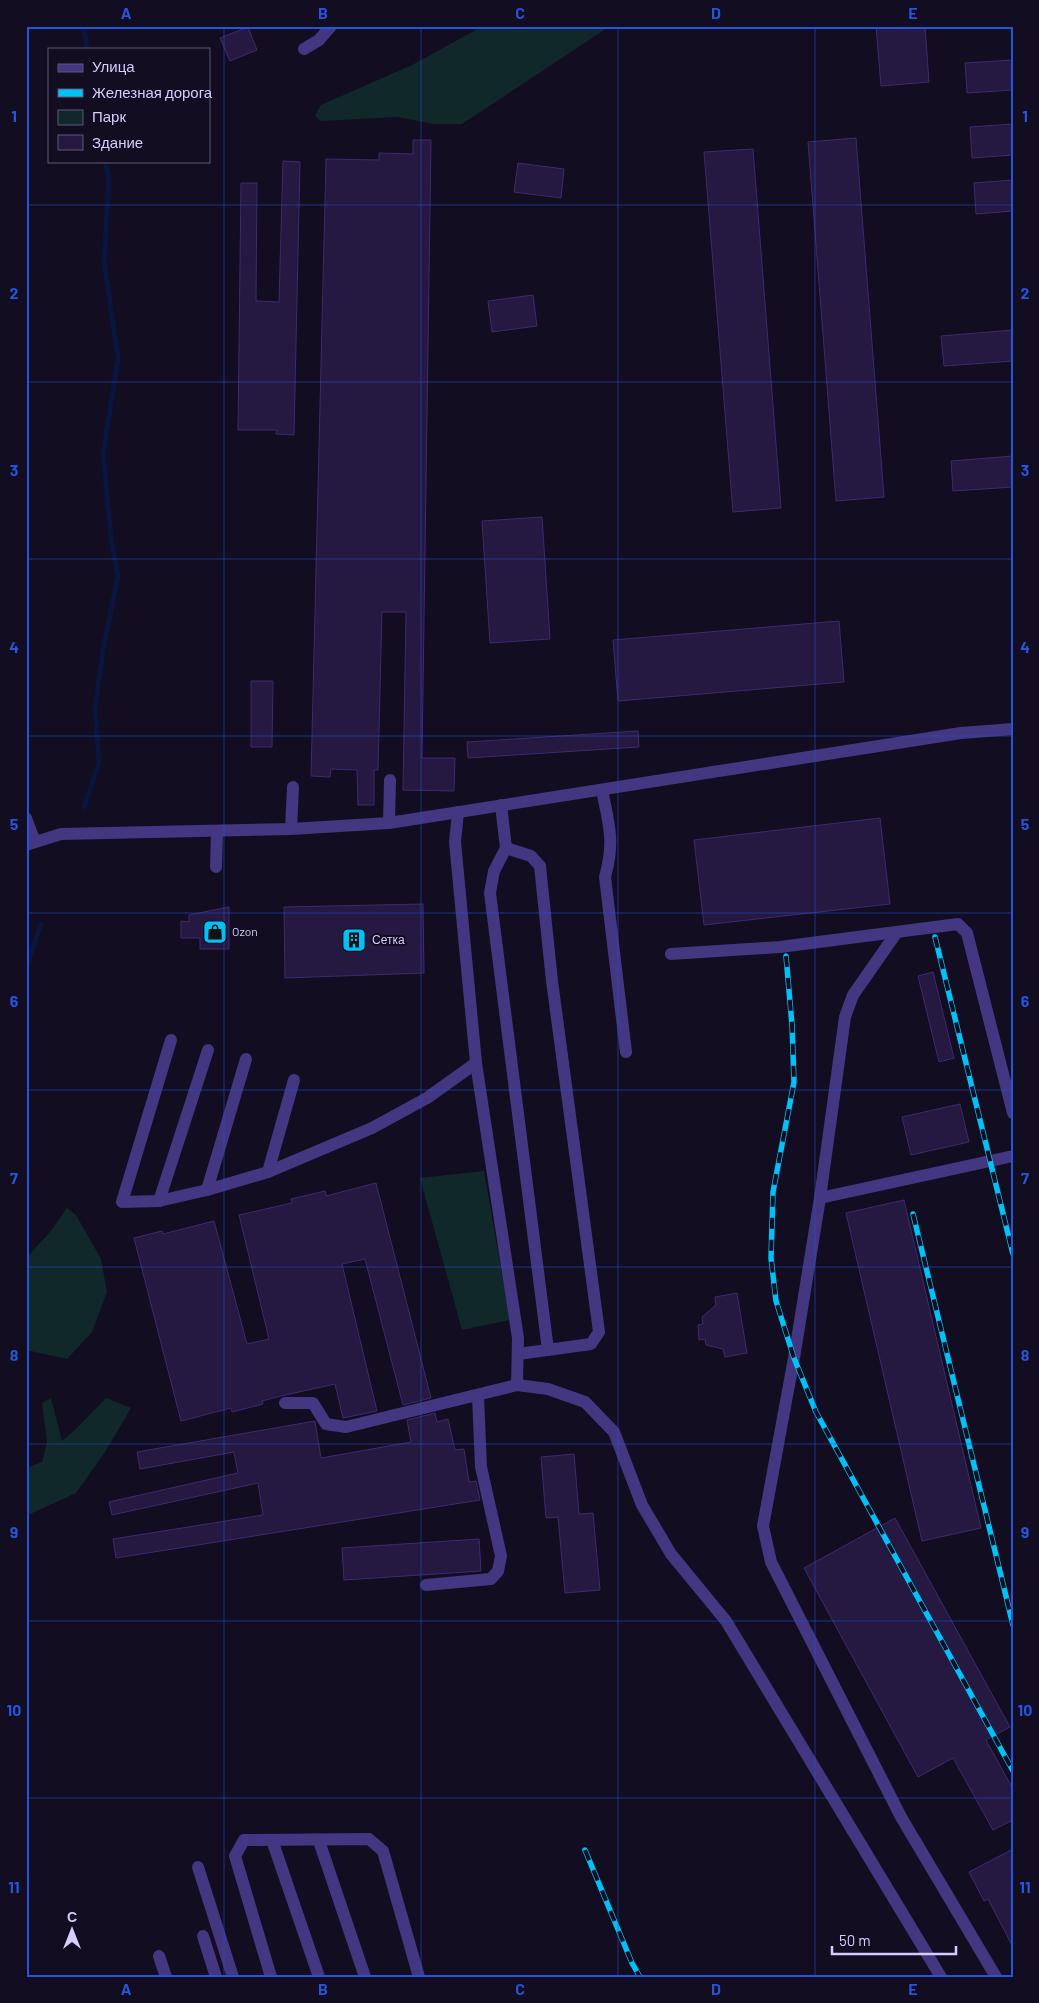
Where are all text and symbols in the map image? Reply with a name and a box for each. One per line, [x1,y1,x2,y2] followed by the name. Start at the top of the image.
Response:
[121,3,132,22] text: A
[318,3,328,22] text: B
[515,3,525,22] text: C
[711,3,721,22] text: D
[908,3,918,22] text: E
[48,48,210,162] legend
[92,57,135,75] text: Улица
[92,83,213,101] text: Железная дорога
[11,106,17,125] text: 1
[1022,106,1028,125] text: 1
[92,107,126,125] text: Парк
[92,133,143,151] text: Здание
[10,283,19,302] text: 2
[1021,283,1030,302] text: 2
[10,460,18,479] text: 3
[1021,460,1029,479] text: 3
[9,637,19,656] text: 4
[1020,637,1030,656] text: 4
[10,814,19,833] text: 5
[1021,814,1030,833] text: 5
[202,919,228,945] shop icon: Ozon
[232,924,258,938] place label: Ozon
[341,927,367,953] building icon: Сетка
[372,932,405,946] place label: Сетка
[10,991,19,1010] text: 6
[1021,991,1030,1010] text: 6
[10,1168,18,1187] text: 7
[1021,1168,1029,1187] text: 7
[10,1345,19,1364] text: 8
[1021,1345,1030,1364] text: 8
[10,1522,18,1541] text: 9
[1021,1522,1029,1541] text: 9
[7,1700,21,1719] text: 10
[1018,1700,1032,1719] text: 10
[8,1877,20,1896] text: 11
[1019,1877,1031,1896] text: 11
[48,1906,98,1956] north arrow
[67,1908,77,1925] text: С
[832,1923,955,1955] scale bar
[839,1931,871,1949] text: 50 m
[121,1979,132,1998] text: A
[318,1979,328,1998] text: B
[515,1979,525,1998] text: C
[711,1979,721,1998] text: D
[908,1979,918,1998] text: E

